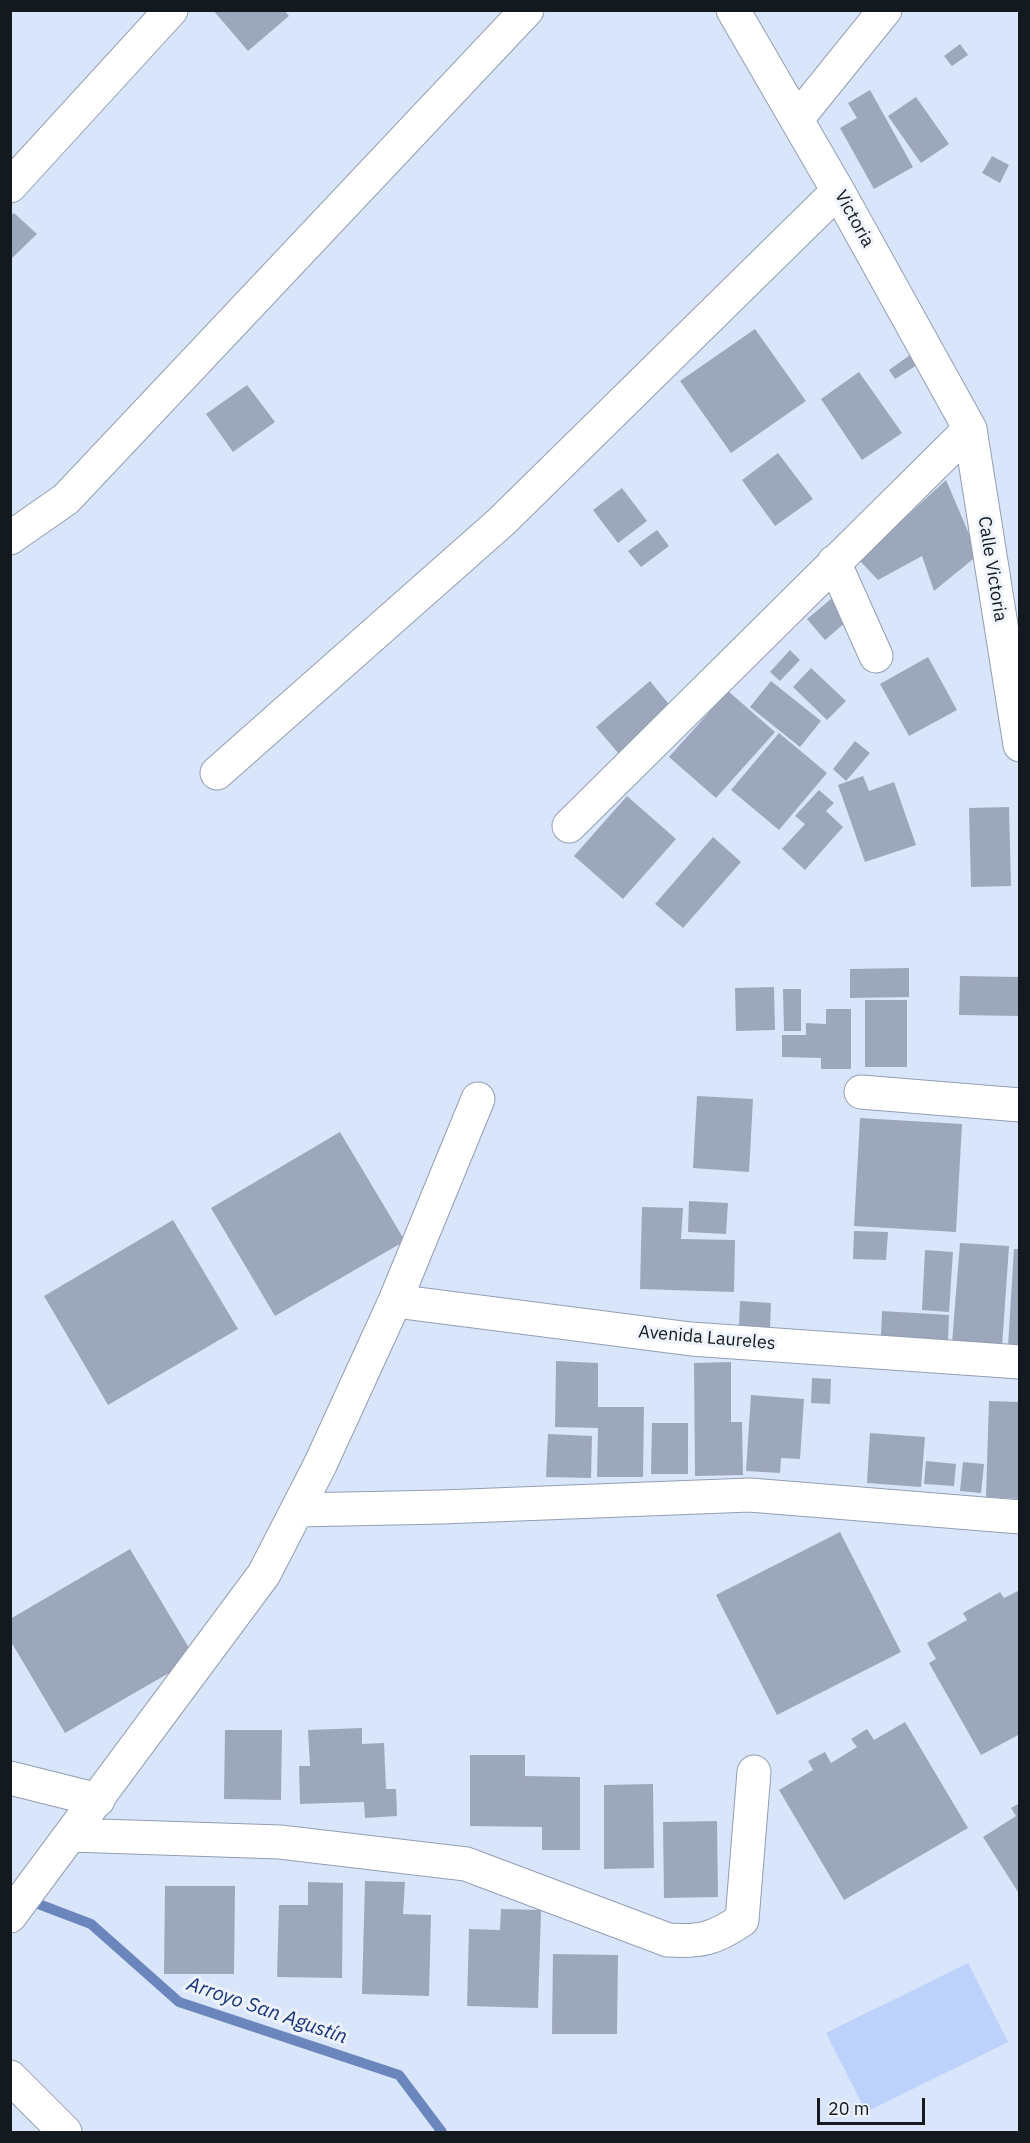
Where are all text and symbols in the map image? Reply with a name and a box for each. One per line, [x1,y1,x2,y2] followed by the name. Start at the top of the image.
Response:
[830,187,878,251] street label: Victoria
[973,515,1011,623] street label: Calle Victoria
[638,1321,776,1355] street label: Avenida Laureles
[184,1972,350,2050] water label: Arroyo San Agustín
[820,2086,928,2124] scale bar
[828,2097,870,2120] text: 20 m

